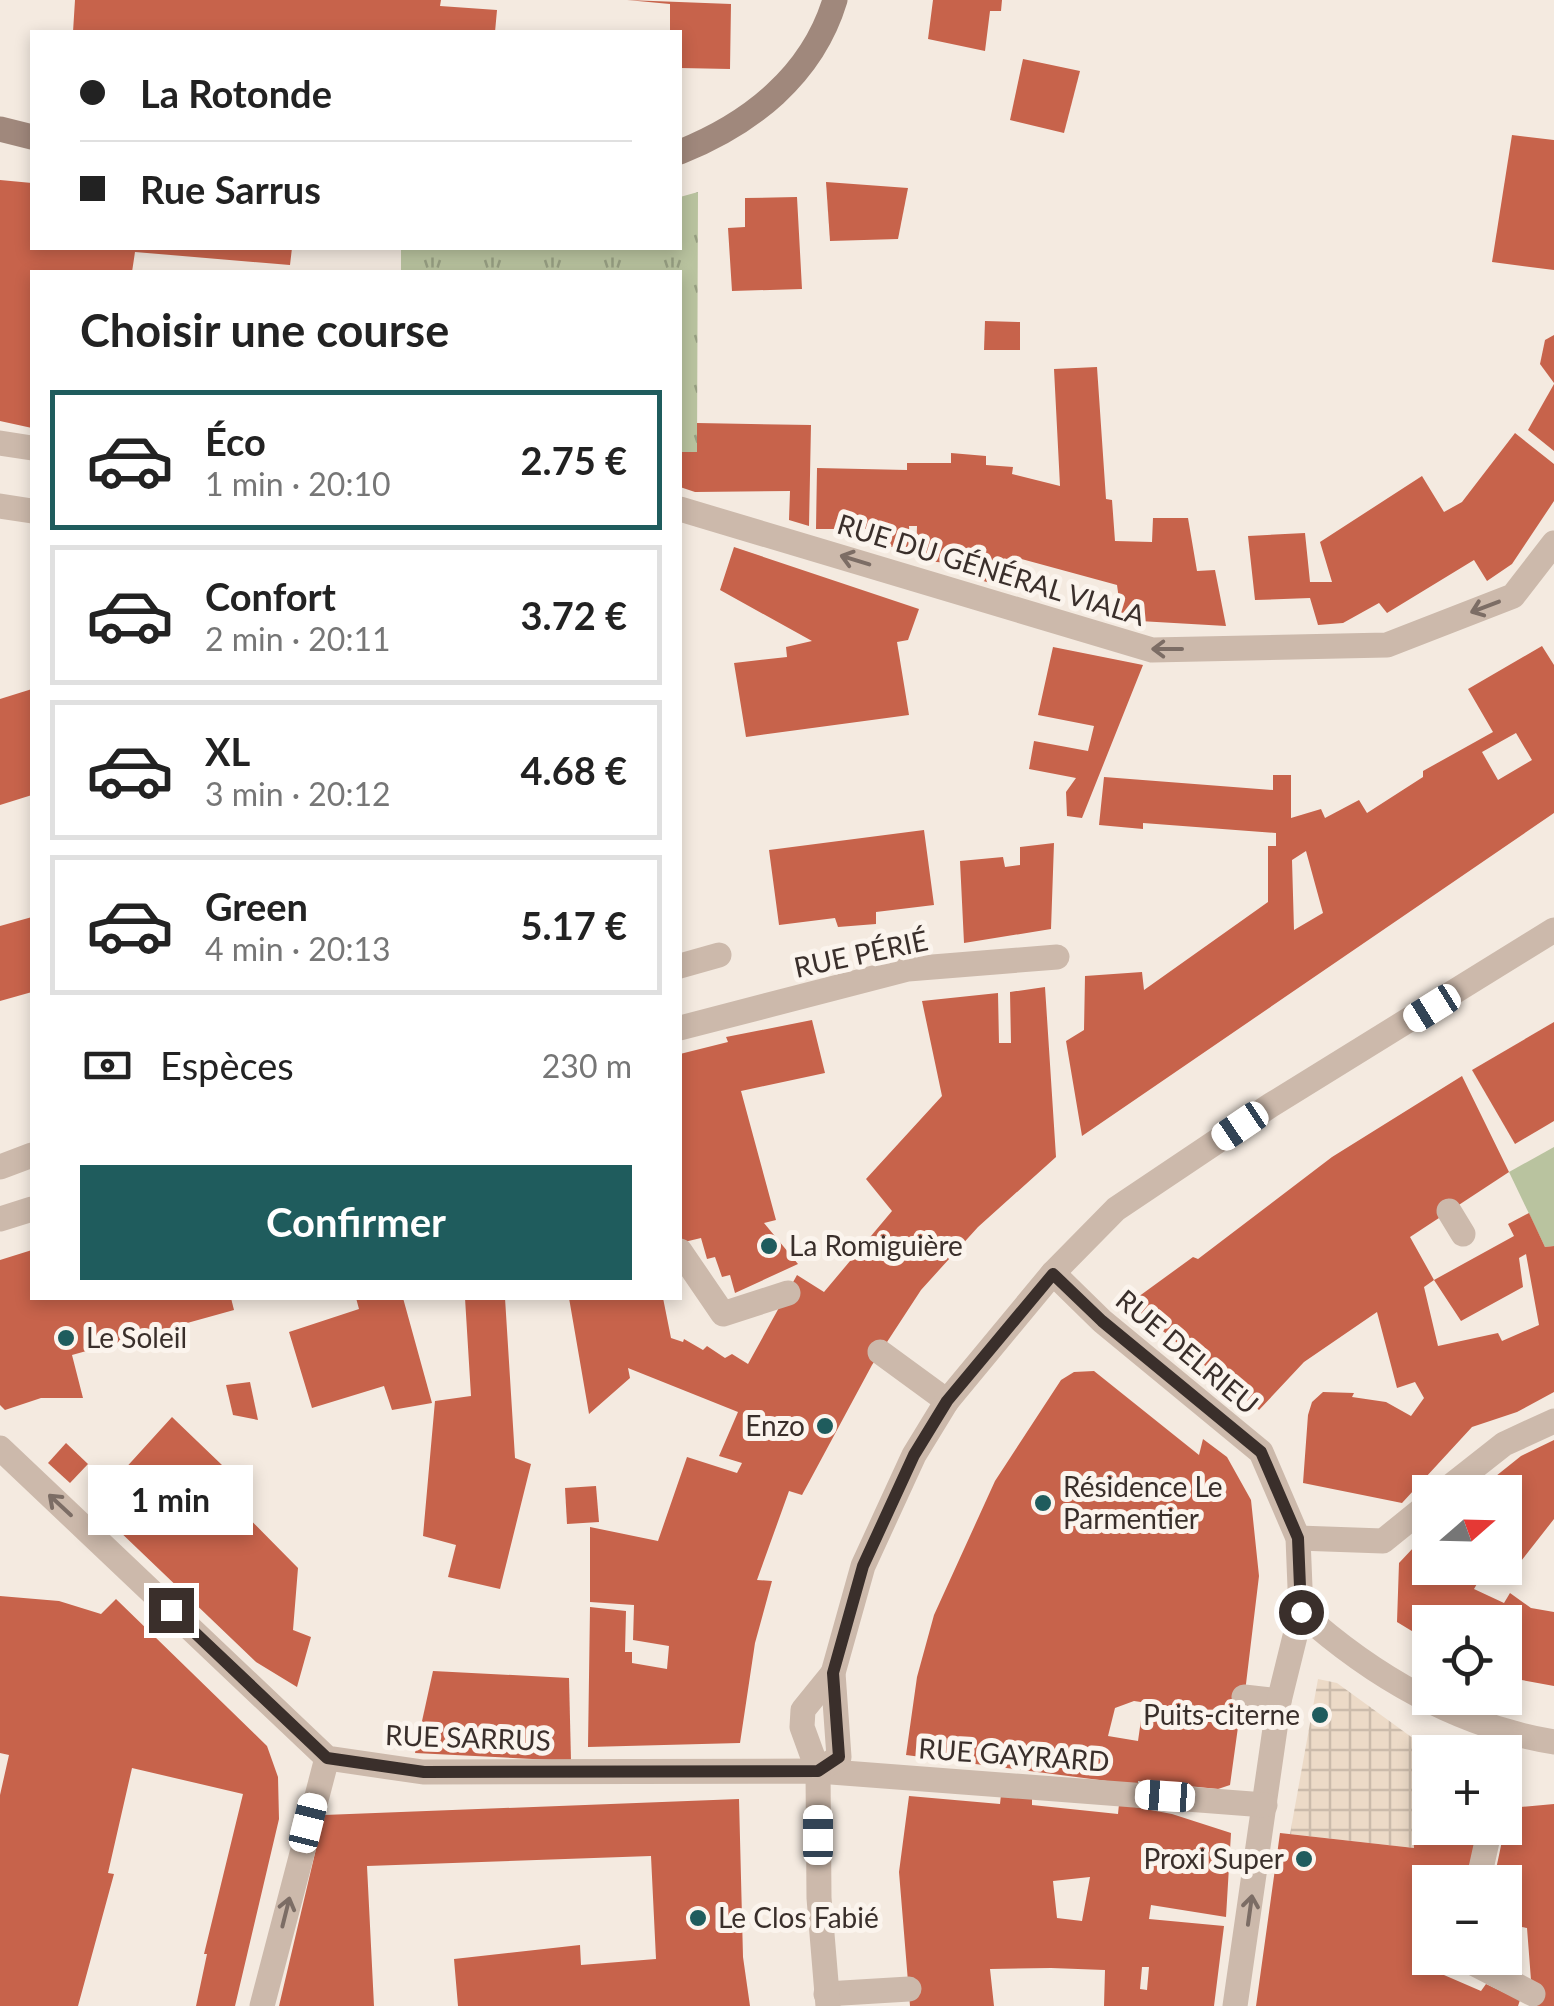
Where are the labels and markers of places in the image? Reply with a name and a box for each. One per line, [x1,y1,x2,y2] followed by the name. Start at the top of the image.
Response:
[789,1228,963,1262] place label: La Romiguière
[758,1235,780,1257] marker: La Romiguière
[86,1320,187,1354] place label: Le Soleil
[55,1327,77,1349] marker: Le Soleil
[745,1408,805,1442] place label: Enzo
[814,1415,836,1437] marker: Enzo
[1063,1469,1223,1535] place label: Résidence Le Parmentier
[1032,1492,1054,1514] marker: Résidence Le Parmentier
[1143,1697,1300,1731] place label: Puits-citerne
[1309,1704,1331,1726] marker: Puits-citerne
[1144,1841,1284,1875] place label: Proxi Super
[1293,1848,1315,1870] marker: Proxi Super
[718,1900,879,1934] place label: Le Clos Fabié
[687,1907,709,1929] marker: Le Clos Fabié

